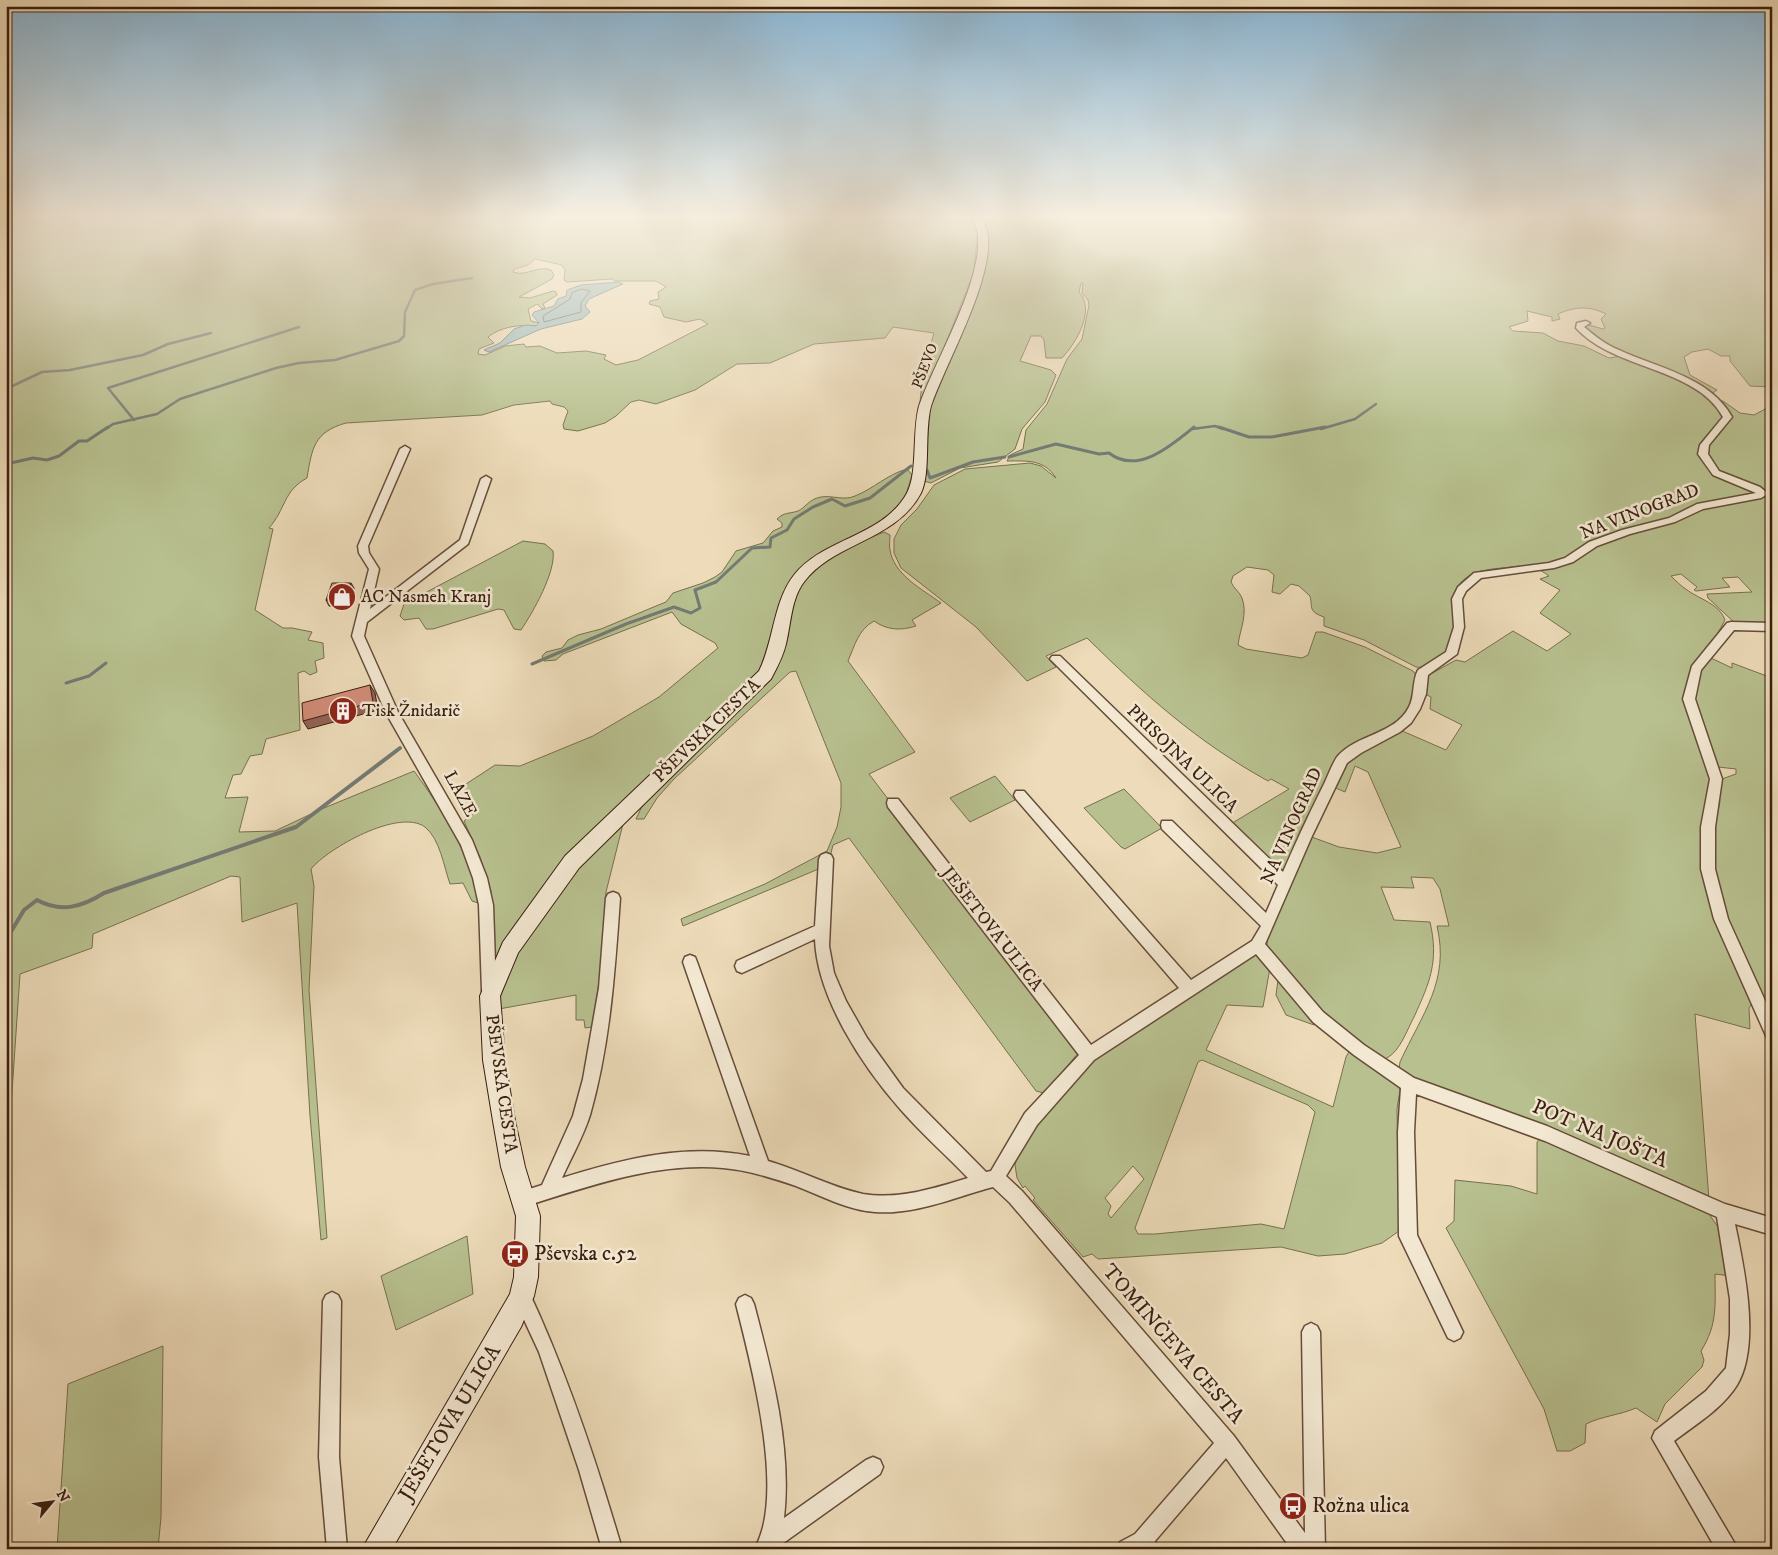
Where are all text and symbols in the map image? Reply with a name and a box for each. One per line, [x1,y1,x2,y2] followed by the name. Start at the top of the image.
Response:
[907,340,942,391] street label: PŠEVO
[1578,479,1702,545] street label: NA VINOGRAD
[327,582,357,612] shop icon: AC Nasmeh Kranj
[361,586,491,608] place label: AC Nasmeh Kranj
[648,673,765,788] street label: PŠEVSKA CESTA
[328,696,358,726] building icon: Tisk Žnidarič
[362,699,461,722] place label: Tisk Žnidarič
[1122,700,1243,818] street label: PRISOJNA ULICA
[1256,764,1328,888] street label: NA VINOGRAD
[438,767,482,821] street label: LAZE
[935,860,1049,996] street label: JEŠETOVA ULICA
[480,1013,523,1155] street label: PŠEVSKA CESTA
[1528,1092,1673,1175] street label: POT NA JOŠTA
[500,1239,530,1269] bus stop icon: Pševska c.52
[534,1241,637,1267] place label: Pševska c.52
[1097,1257,1251,1430] street label: TOMINČEVA CESTA
[390,1339,507,1507] street label: JEŠETOVA ULICA
[28,1478,78,1528] north arrow
[52,1487,73,1506] text: N
[1278,1491,1308,1521] bus stop icon: Rožna ulica
[1312,1493,1409,1519] place label: Rožna ulica

